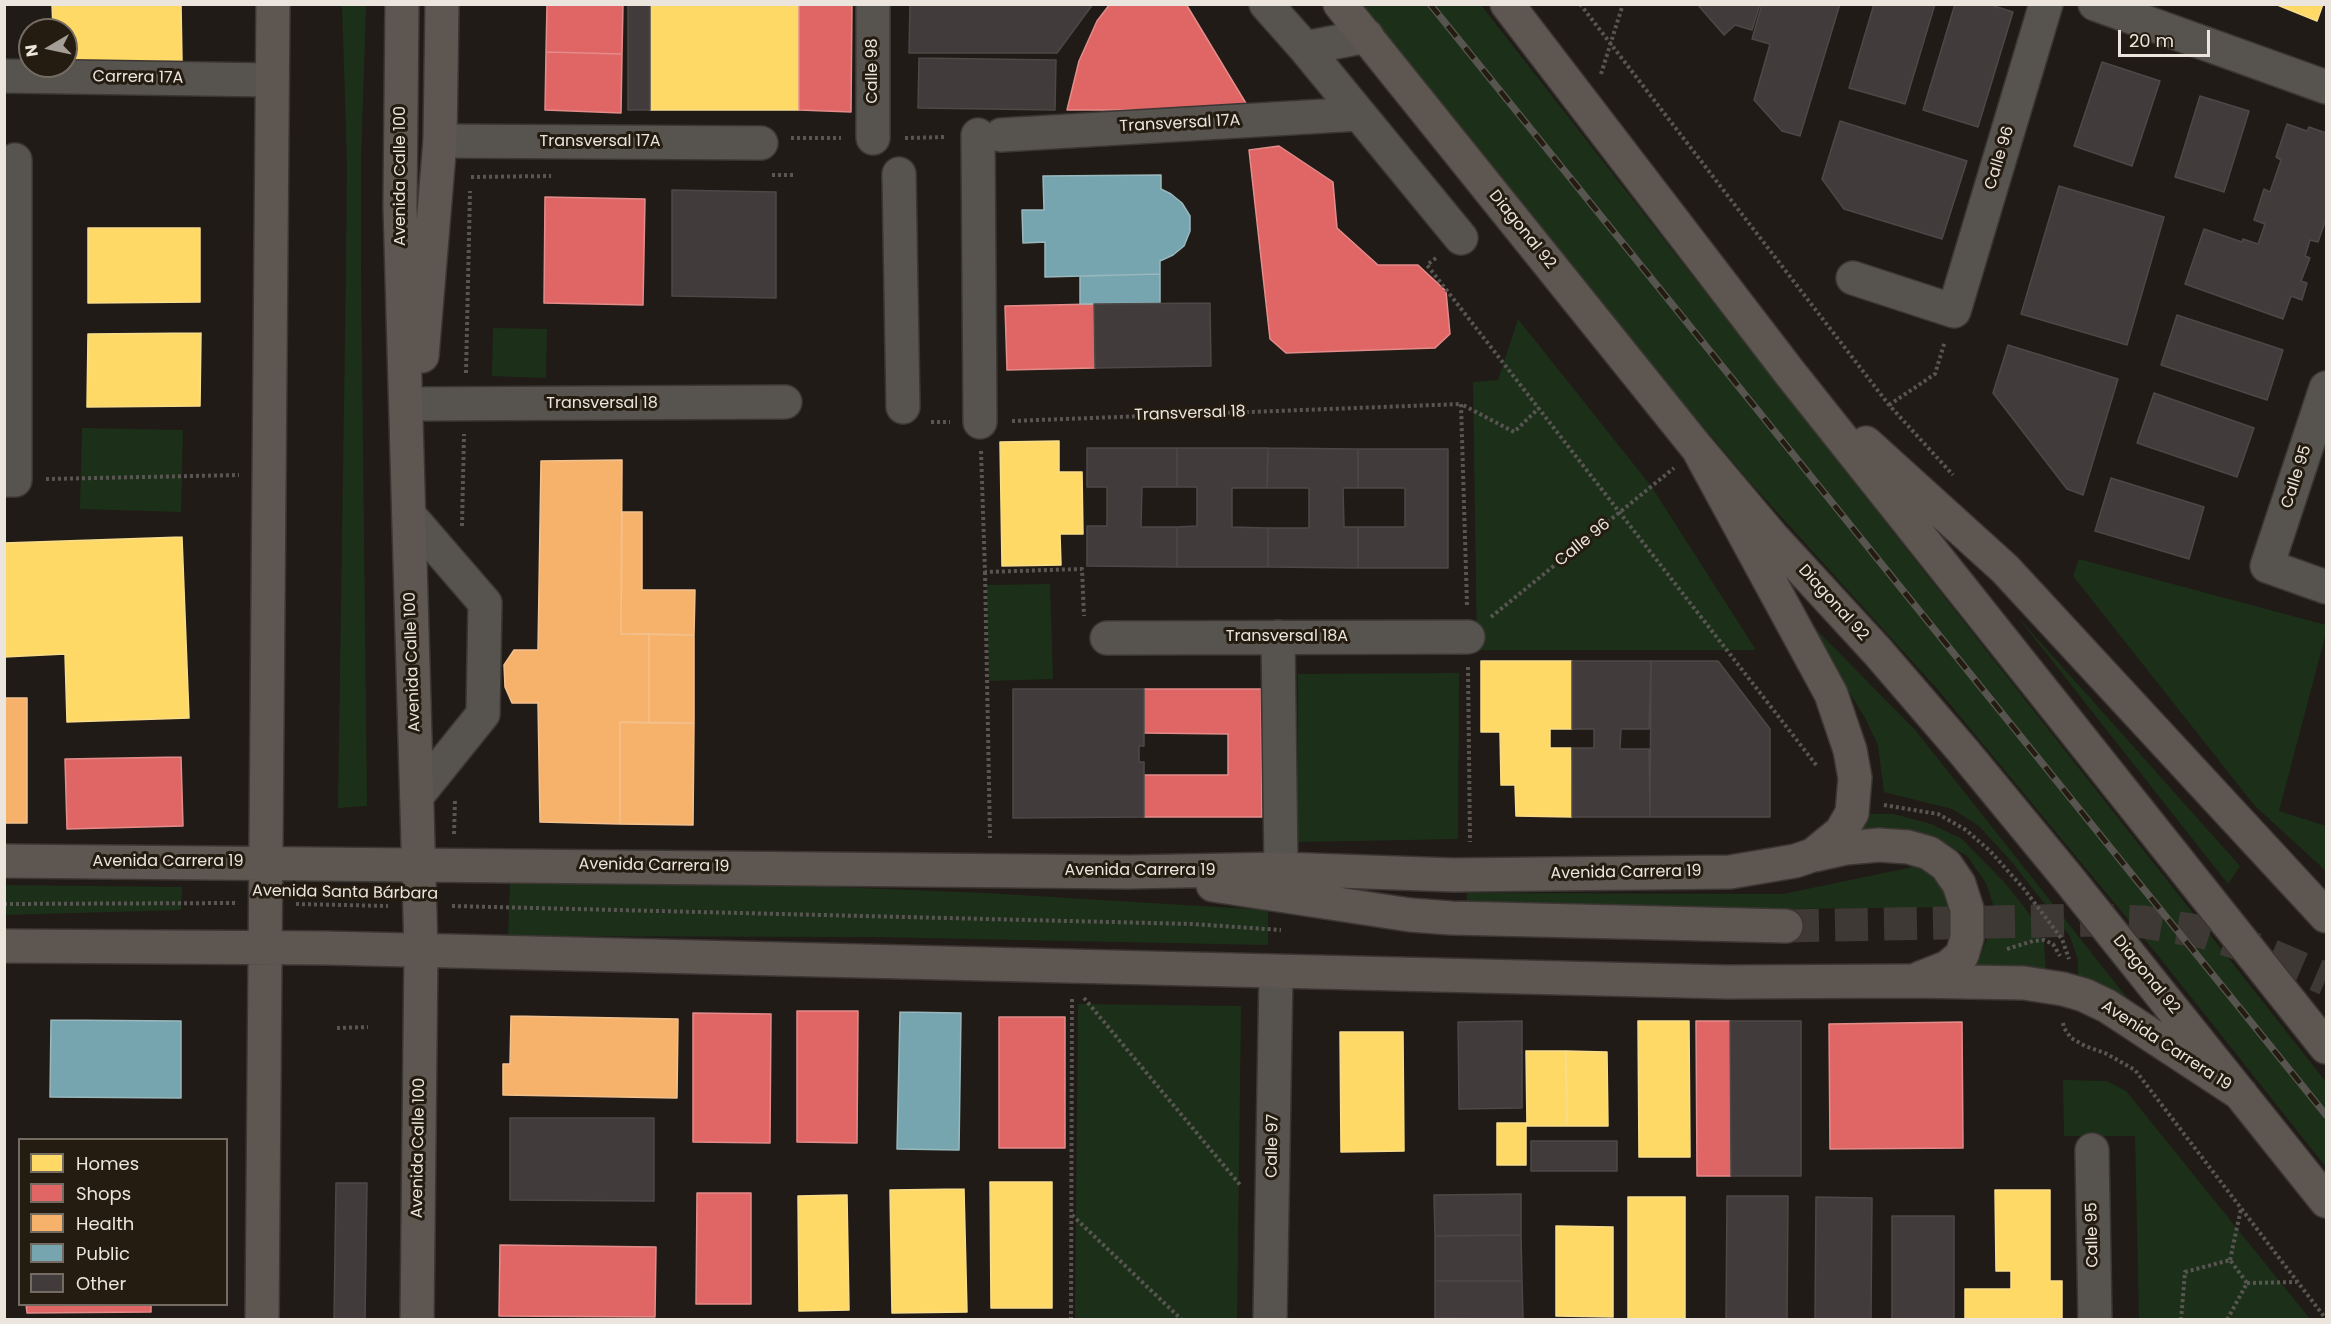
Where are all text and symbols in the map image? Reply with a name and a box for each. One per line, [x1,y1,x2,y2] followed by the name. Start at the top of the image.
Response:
[18,18,78,78] north arrow
[2121,18,2212,56] scale bar
[2129,28,2174,53] text: 20 m
[863,38,883,104] street label: Calle 98
[19,43,44,58] text: N
[92,68,184,88] street label: Carrera 17A
[391,106,411,246] street label: Avenida Calle 100
[1119,111,1241,137] street label: Transversal 17A
[1981,124,2019,192] street label: Calle 96
[540,132,660,152] street label: Transversal 17A
[1484,187,1560,273] street label: Diagonal 92
[546,394,658,414] street label: Transversal 18
[1134,402,1246,426] street label: Transversal 18
[2278,443,2316,511] street label: Calle 95
[1552,515,1614,571] street label: Calle 96
[1794,561,1872,645] street label: Diagonal 92
[401,592,425,732] street label: Avenida Calle 100
[1226,627,1348,647] street label: Transversal 18A
[92,852,244,872] street label: Avenida Carrera 19
[578,855,730,877] street label: Avenida Carrera 19
[1064,861,1216,881] street label: Avenida Carrera 19
[1550,862,1702,884] street label: Avenida Carrera 19
[252,882,438,904] street label: Avenida Santa Bárbara
[2108,932,2184,1018] street label: Diagonal 92
[2097,997,2235,1095] street label: Avenida Carrera 19
[408,1078,430,1218] street label: Avenida Calle 100
[1263,1114,1283,1178] street label: Calle 97
[18,1138,228,1306] legend
[76,1151,139,1176] text: Homes
[76,1181,131,1206] text: Shops
[2083,1202,2103,1268] street label: Calle 95
[76,1211,134,1236] text: Health
[76,1241,130,1266] text: Public
[76,1271,126,1296] text: Other

